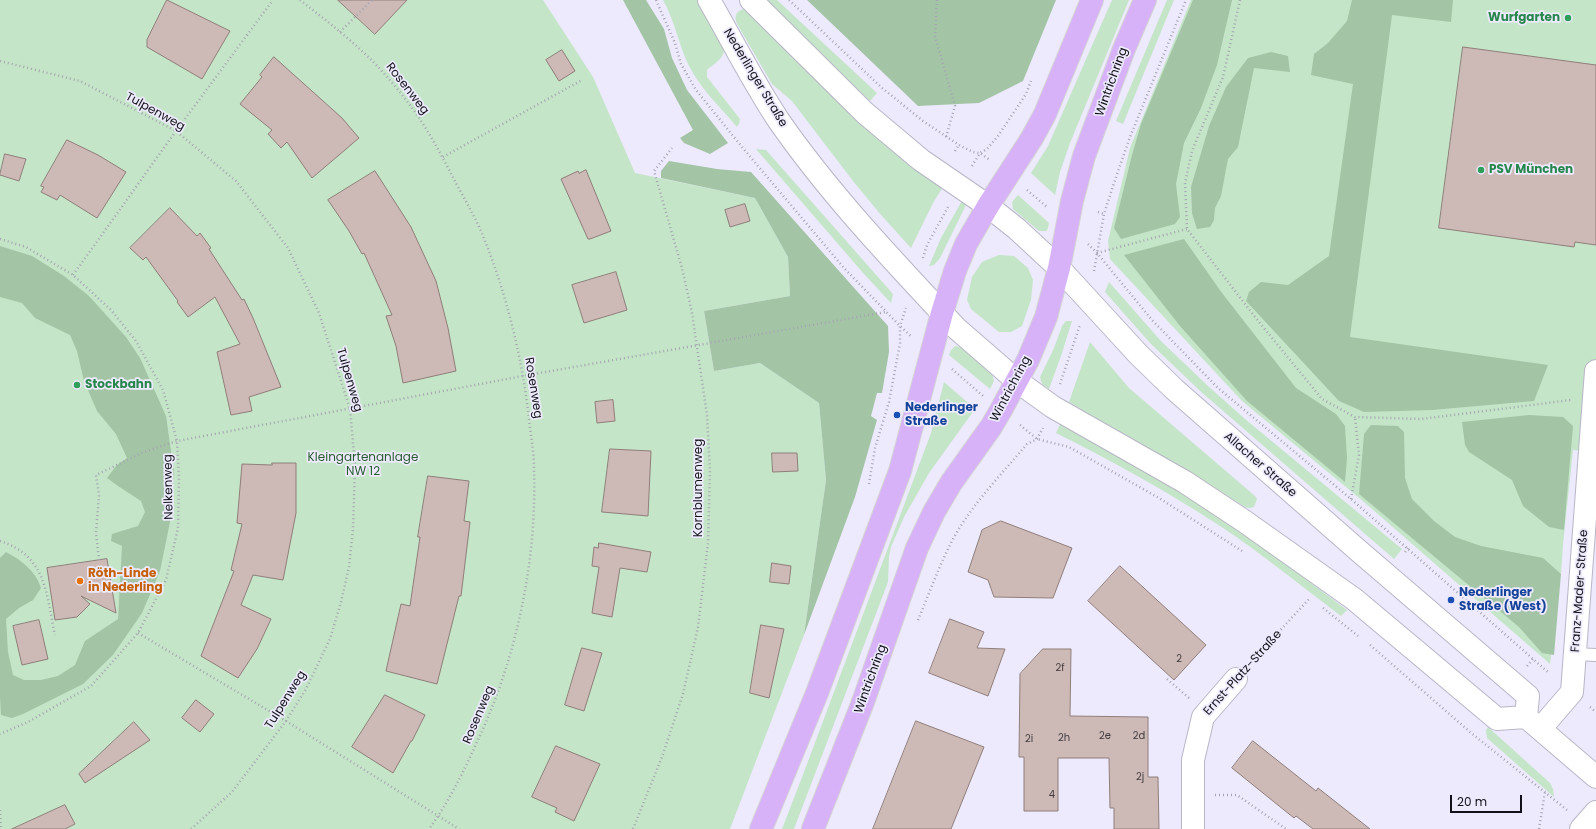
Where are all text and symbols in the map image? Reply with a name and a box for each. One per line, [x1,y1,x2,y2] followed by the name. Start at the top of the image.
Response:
[1488,11,1560,25] place label: Wurfgarten
[1563,13,1573,23] marker: Wurfgarten
[720,26,790,130] street label: Nederlinger Straße
[1093,46,1131,118] street label: Wintrichring
[382,60,432,118] street label: Rosenweg
[123,90,187,134] street label: Tulpenweg
[1489,163,1573,177] place label: PSV München
[1476,165,1486,175] marker: PSV München
[333,346,365,414] street label: Tulpenweg
[988,354,1034,424] street label: Wintrichring
[521,356,545,420] street label: Rosenweg
[85,378,152,392] place label: Stockbahn
[72,380,82,390] marker: Stockbahn
[905,401,978,429] place label: Nederlinger Straße
[892,410,902,420] marker: Nederlinger Straße
[1221,429,1299,501] street label: Allacher Straße
[692,439,706,537] street label: Kornblumenweg
[308,451,418,479] park label: Kleingartenanlage NW 12
[161,454,177,520] street label: Nelkenweg
[1569,529,1591,653] street label: Franz-Mader-Straße
[88,567,163,595] place label: Röth-Linde in Nederling
[75,576,85,586] marker: Röth-Linde in Nederling
[1459,586,1547,614] place label: Nederlinger Straße (West)
[1446,595,1456,605] marker: Nederlinger Straße (West)
[1201,627,1285,719] street label: Ernst-Platz-Straße
[852,643,890,715] street label: Wintrichring
[1176,653,1182,665] house number: 2
[1055,662,1065,674] house number: 2f
[262,668,310,732] street label: Tulpenweg
[460,684,498,746] street label: Rosenweg
[1099,730,1111,742] house number: 2e
[1133,730,1145,742] house number: 2d
[1058,732,1070,744] house number: 2h
[1025,733,1033,745] house number: 2i
[1136,771,1144,783] house number: 2j
[1452,787,1524,813] scale bar
[1049,789,1055,801] house number: 4
[1457,793,1487,810] text: 20 m

